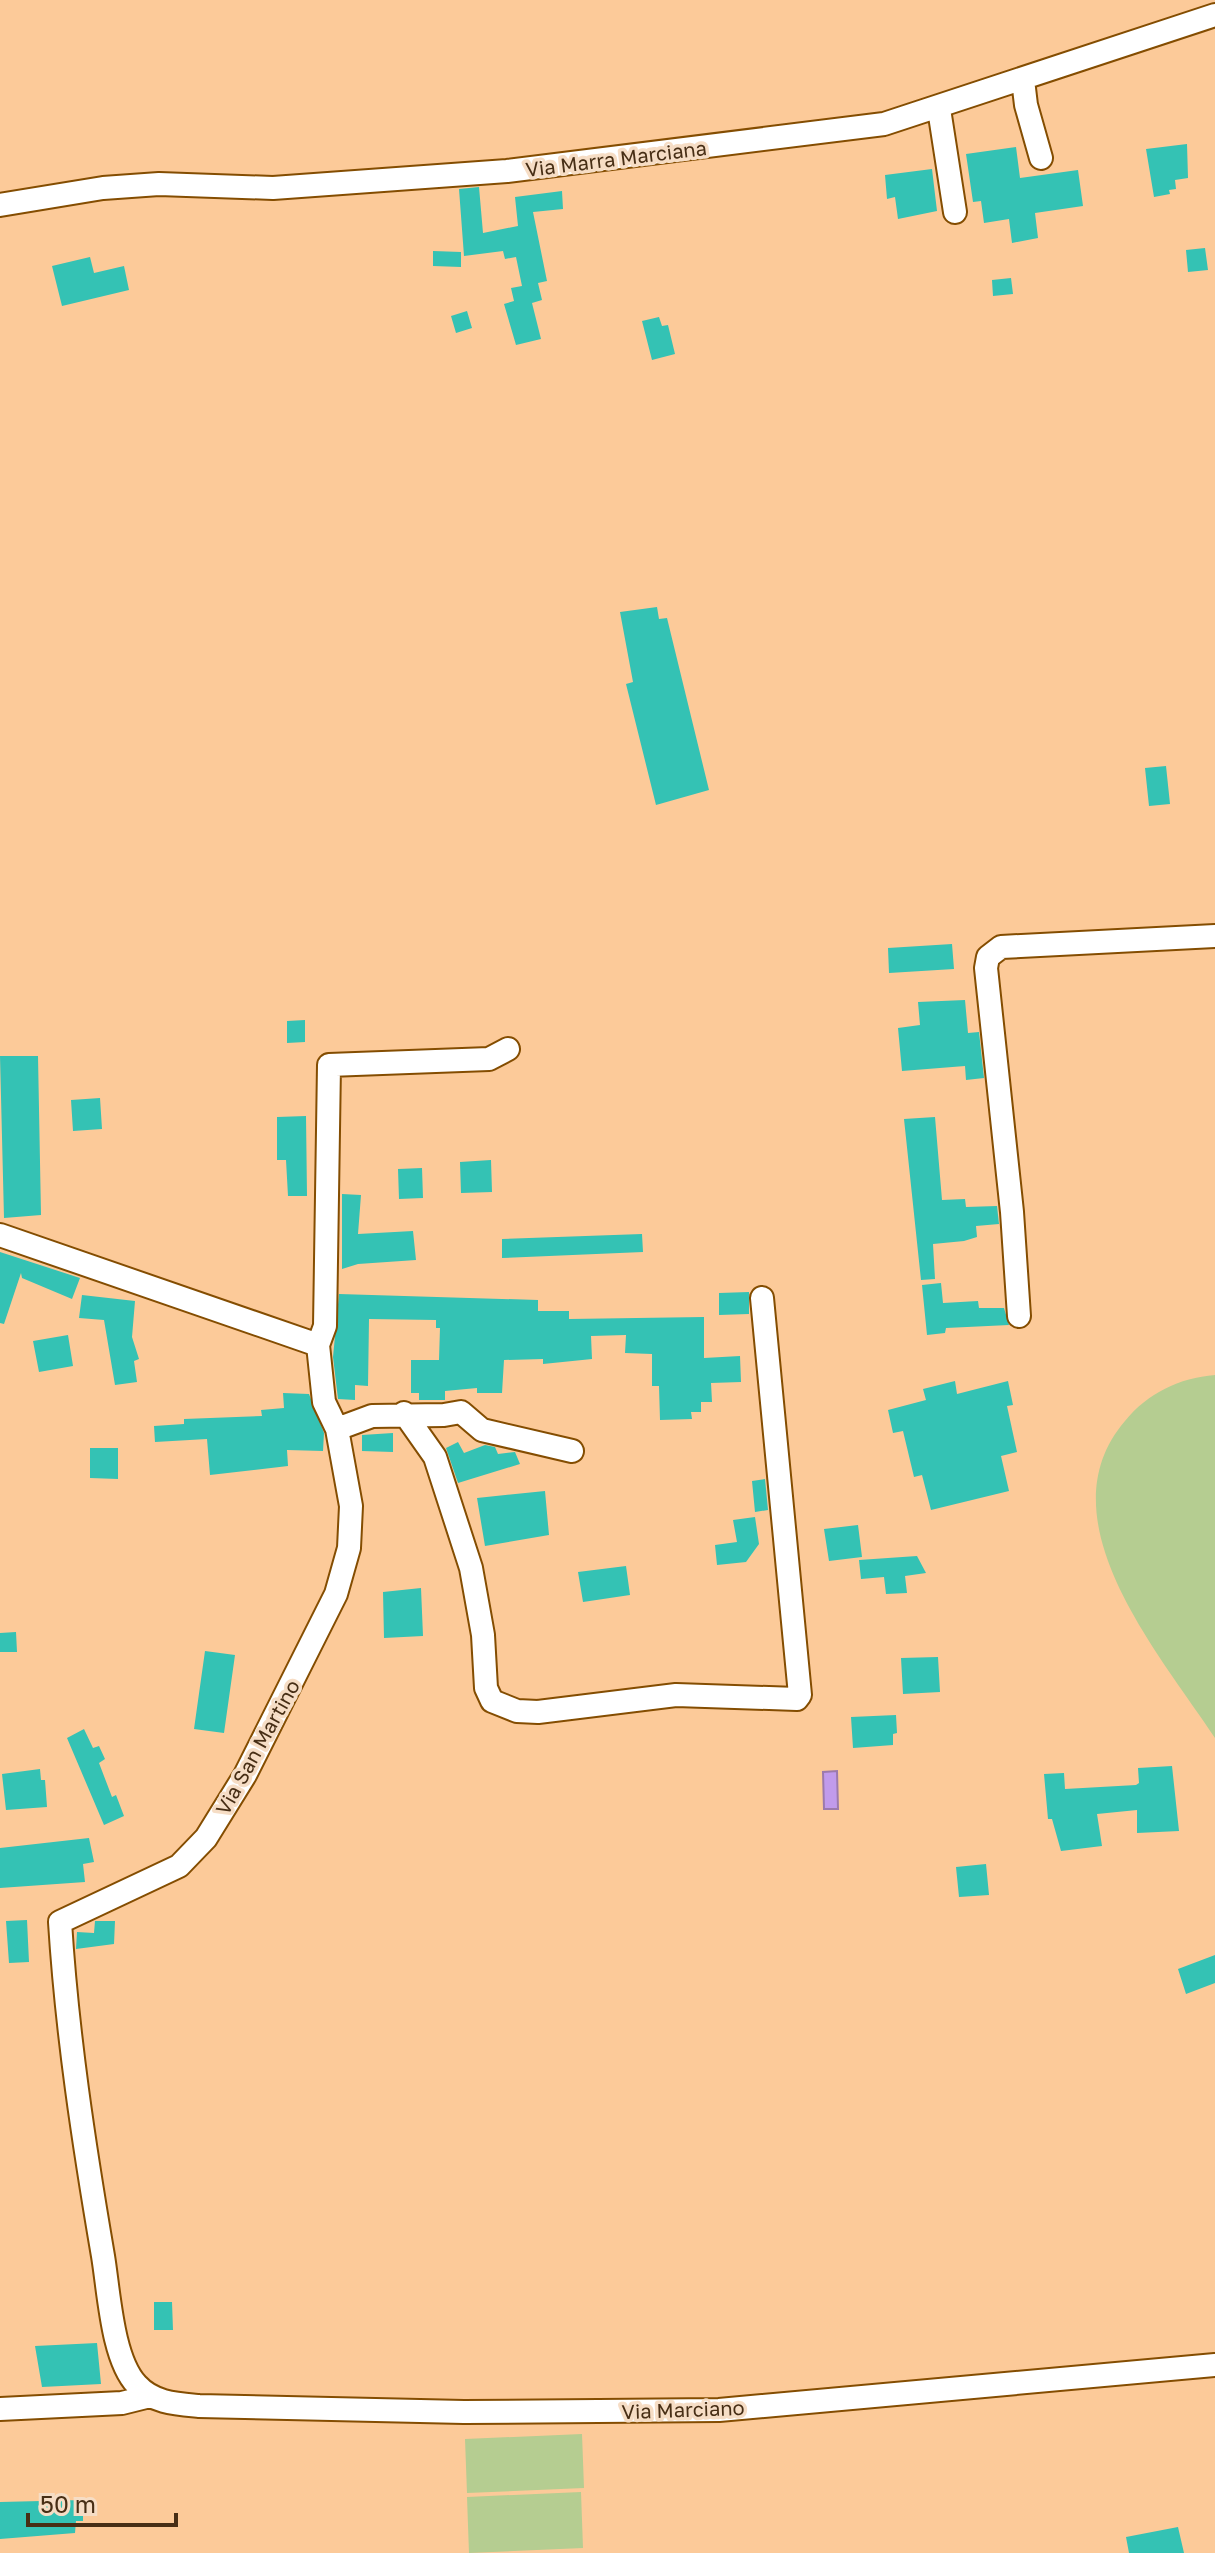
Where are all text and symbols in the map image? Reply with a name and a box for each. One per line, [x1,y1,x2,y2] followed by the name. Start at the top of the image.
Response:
[524,135,708,181] street label: Via Marra Marciana
[210,1675,304,1819] street label: Via San Martino
[621,2395,745,2423] street label: Via Marciano
[28,2477,176,2527] scale bar
[40,2489,96,2518] text: 50 m

